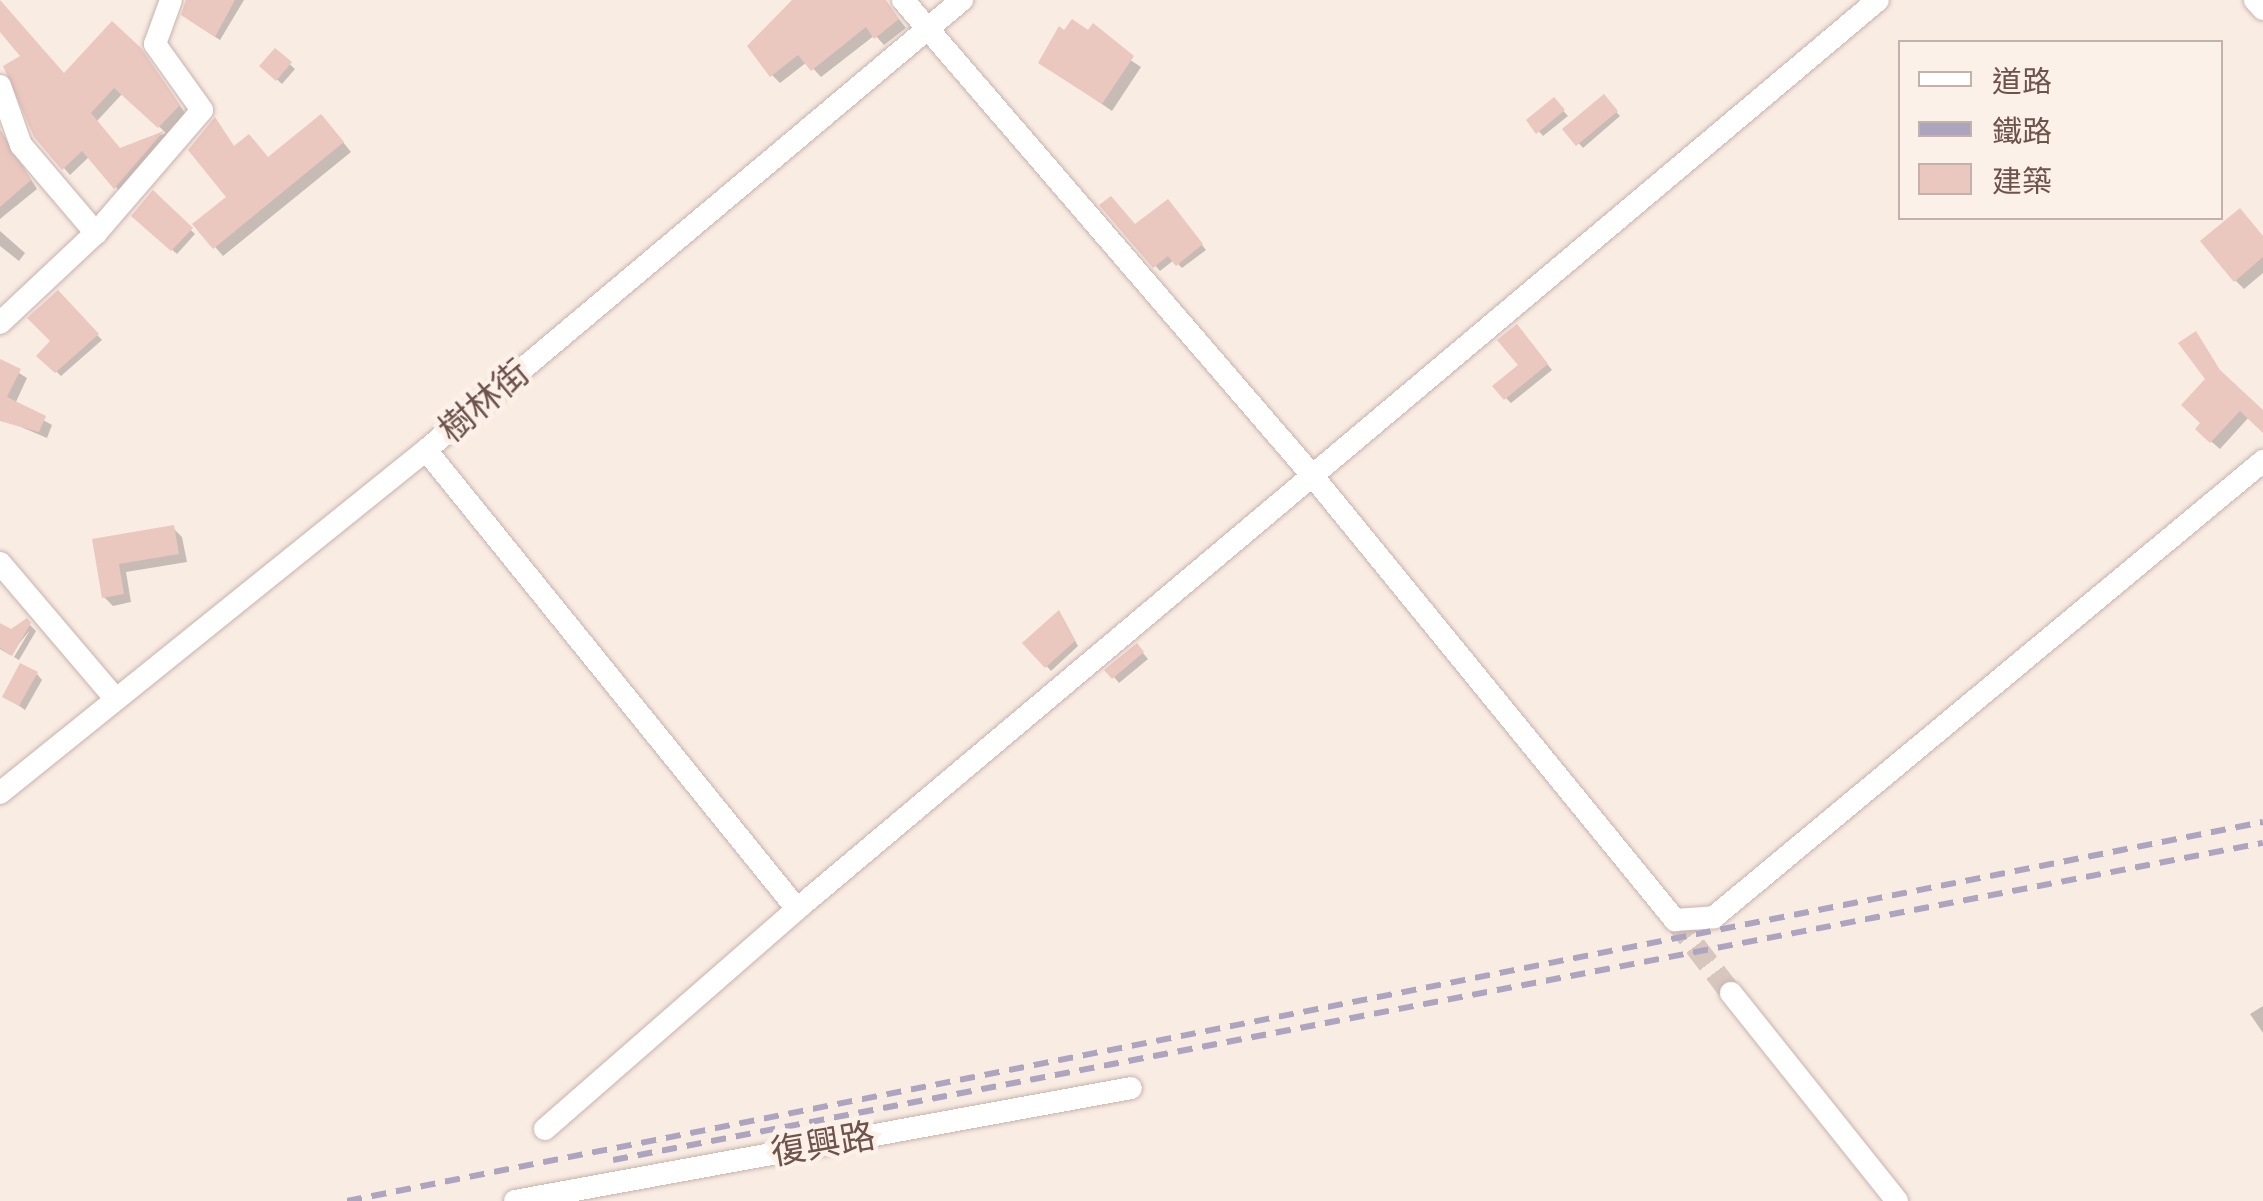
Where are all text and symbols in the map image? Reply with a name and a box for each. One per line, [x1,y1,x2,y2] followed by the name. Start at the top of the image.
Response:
[1898,40,2223,220] legend
[1992,63,2052,99] text: 道路
[1992,113,2052,149] text: 鐵路
[1992,163,2052,199] text: 建築
[430,351,538,451] street label: 樹林街
[768,1114,878,1174] street label: 復興路

